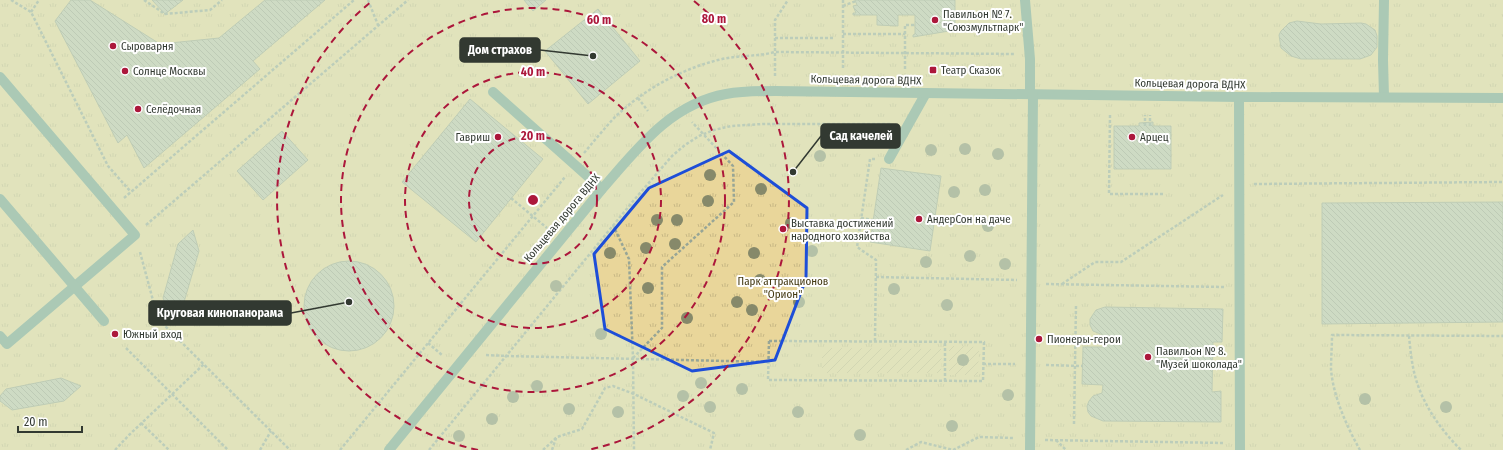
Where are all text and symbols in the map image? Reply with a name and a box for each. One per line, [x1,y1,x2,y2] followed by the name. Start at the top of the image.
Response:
[943,8,1023,34] place label: Павильон № 7. "Союзмультпарк"
[702,12,726,26] text: 80 m
[587,13,611,27] text: 60 m
[930,15,940,25] marker: Павильон № 7. "Союзмультпарк"
[460,38,540,62] callout: Дом страхов
[121,40,173,53] place label: Сыроварня
[108,41,118,51] marker: Сыроварня
[467,43,532,57] text: Дом страхов
[941,64,1001,77] place label: Театр Сказок
[133,65,206,78] place label: Солнце Москвы
[521,65,545,79] text: 40 m
[928,65,938,75] marker: Театр Сказок
[120,66,130,76] marker: Солнце Москвы
[810,73,922,87] street label: Кольцевая дорога ВДНХ
[1134,77,1246,91] street label: Кольцевая дорога ВДНХ
[146,103,201,116] place label: Селёдочная
[133,104,143,114] marker: Селёдочная
[821,124,900,148] callout: Сад качелей
[520,129,545,143] text: 20 m
[829,129,893,143] text: Сад качелей
[455,131,490,144] place label: Гавриш
[1140,131,1169,144] place label: Арцец
[493,132,503,142] marker: Гавриш
[1127,132,1137,142] marker: Арцец
[521,171,603,265] street label: Кольцевая дорога ВДНХ
[526,193,540,207] centre of rings
[927,213,1011,226] place label: АндерСон на даче
[914,214,924,224] marker: АндерСон на даче
[791,217,894,243] place label: Выставка достижений народного хозяйства
[778,224,788,234] marker: Выставка достижений народного хозяйства
[738,275,828,301] park label: Парк аттракционов "Орион"
[149,301,291,325] callout: Круговая кинопанорама
[157,306,283,320] text: Круговая кинопанорама
[123,328,182,341] place label: Южный вход
[110,329,120,339] marker: Южный вход
[1047,333,1121,346] place label: Пионеры-герои
[1034,334,1044,344] marker: Пионеры-герои
[1156,345,1242,371] place label: Павильон № 8. "Музей шоколада"
[1143,352,1153,362] marker: Павильон № 8. "Музей шоколада"
[18,408,82,434] scale bar
[24,415,48,429] text: 20 m

